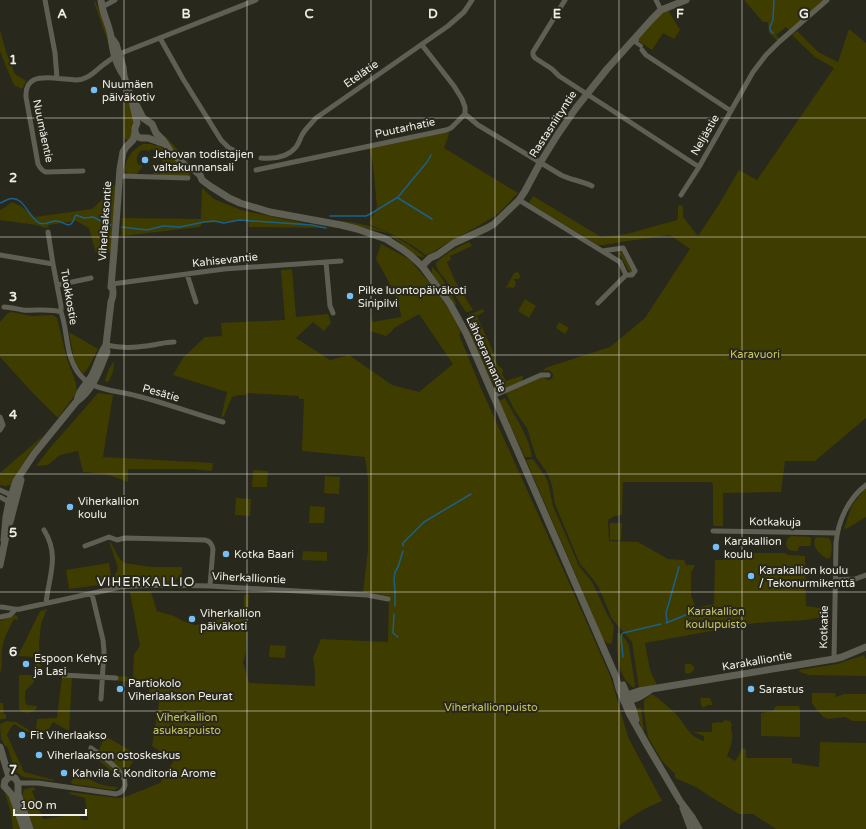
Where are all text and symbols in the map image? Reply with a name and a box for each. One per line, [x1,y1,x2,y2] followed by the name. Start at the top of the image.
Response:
[57,6,67,22] text: A
[181,6,191,22] text: B
[304,6,314,22] text: C
[428,6,438,22] text: D
[553,6,561,22] text: E
[676,6,684,22] text: F
[799,6,809,22] text: G
[9,52,17,68] text: 1
[341,57,381,91] street label: Etelätie
[102,78,155,104] place label: Nuumäen päiväkotiv
[89,85,99,95] marker: Nuumäen päiväkotiv
[527,88,579,160] street label: Rastasniityntie
[30,98,56,164] street label: Nuumäentie
[688,112,722,158] street label: Neljästie
[374,115,436,141] street label: Puutarhatie
[153,148,254,174] place label: Jehovan todistajien valtakunnansali
[140,155,150,165] marker: Jehovan todistajien valtakunnansali
[9,170,17,186] text: 2
[96,181,114,261] street label: Viherlaaksontie
[191,250,259,270] street label: Kahisevantie
[58,268,80,326] street label: Tuokkostie
[358,284,467,310] place label: Pilke luontopäiväkoti Sinipilvi
[9,289,17,305] text: 3
[345,291,355,301] marker: Pilke luontopäiväkoti Sinipilvi
[463,314,509,394] street label: Lähderannantie
[730,348,780,361] park label: Karavuori
[141,382,181,404] street label: Pesätie
[9,407,18,423] text: 4
[78,495,139,521] place label: Viherkallion koulu
[65,502,75,512] marker: Viherkallion koulu
[749,515,801,529] street label: Kotkakuja
[9,525,17,541] text: 5
[724,535,782,561] place label: Karakallion koulu
[711,542,721,552] marker: Karakallion koulu
[234,548,294,561] place label: Kotka Baari
[221,549,231,559] marker: Kotka Baari
[759,564,855,590] place label: Karakallion koulu / Tekonurmikenttä
[212,570,286,586] street label: Viherkalliontie
[746,571,756,581] marker: Karakallion koulu / Tekonurmikenttä
[97,574,195,590] district label: VIHERKALLIO
[685,605,747,631] park label: Karakallion koulupuisto
[817,605,831,649] street label: Kotkatie
[200,607,261,633] place label: Viherkallion päiväkoti
[187,614,197,624] marker: Viherkallion päiväkoti
[9,644,17,660] text: 6
[721,648,793,674] street label: Karakalliontie
[33,652,108,678] place label: Espoon Kehys ja Lasi
[21,659,31,669] marker: Espoon Kehys ja Lasi
[128,677,233,703] place label: Partiokolo Viherlaakson Peurat
[759,683,804,696] place label: Sarastus
[115,684,125,694] marker: Partiokolo Viherlaakson Peurat
[746,684,756,694] marker: Sarastus
[444,701,538,714] park label: Viherkallionpuisto
[153,711,221,737] park label: Viherkallion asukaspuisto
[30,729,107,742] place label: Fit Viherlaakso
[17,730,27,740] marker: Fit Viherlaakso
[47,749,180,762] place label: Viherlaakson ostoskeskus
[34,750,44,760] marker: Viherlaakson ostoskeskus
[9,762,17,778] text: 7
[72,767,216,780] place label: Kahvila & Konditoria Arome
[59,768,69,778] marker: Kahvila & Konditoria Arome
[14,791,86,817] scale bar
[20,798,57,812] text: 100 m

